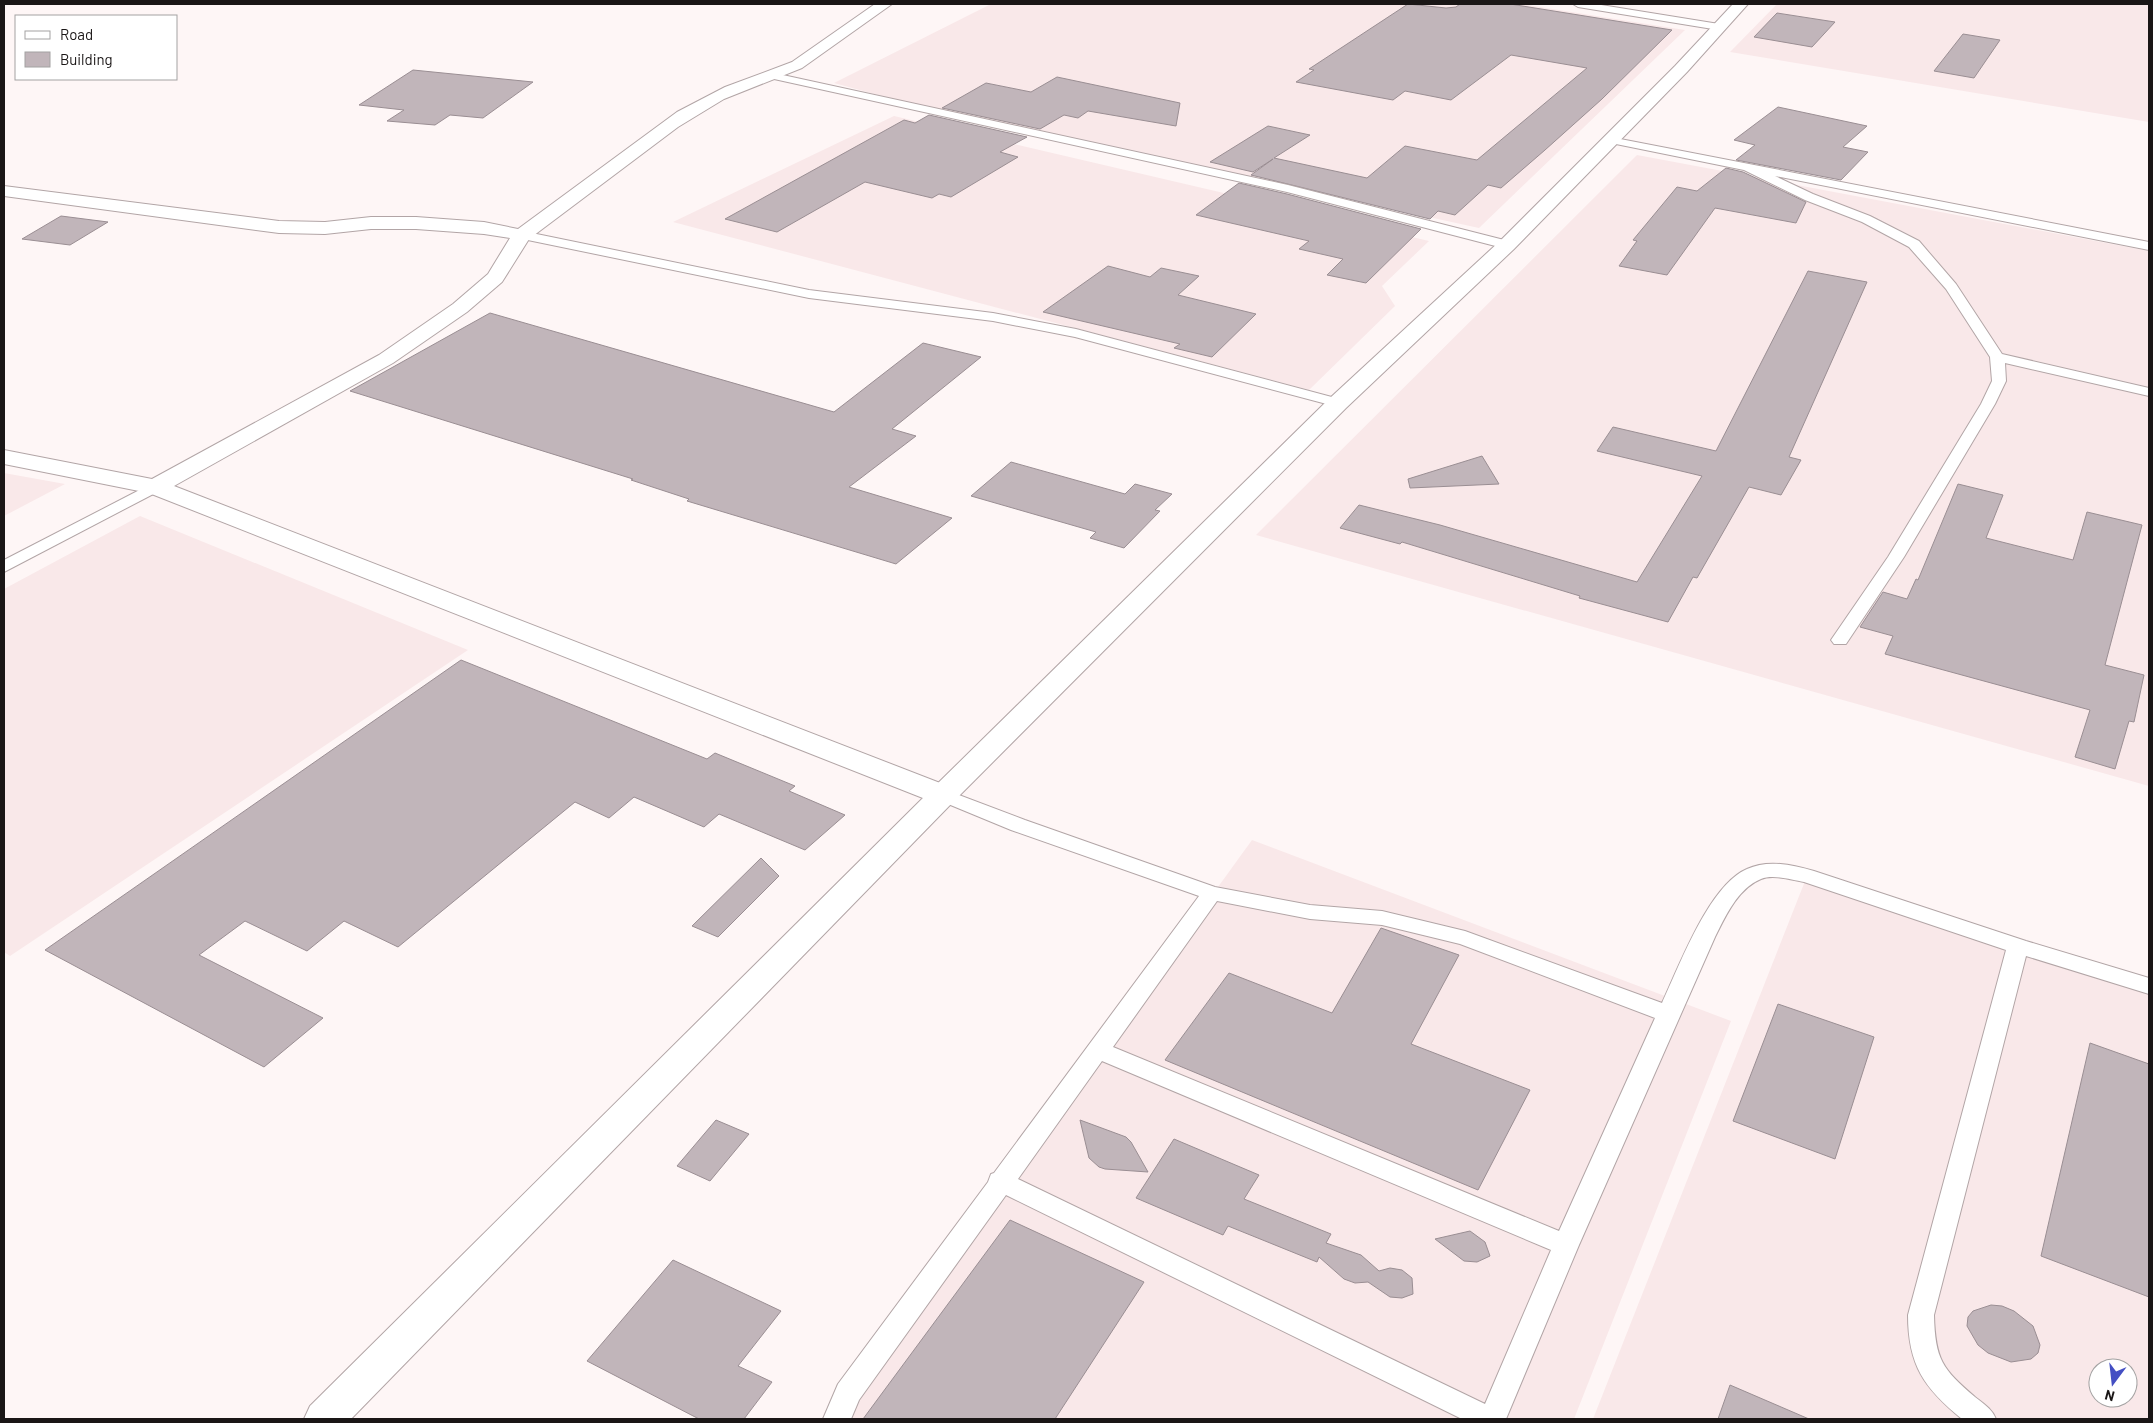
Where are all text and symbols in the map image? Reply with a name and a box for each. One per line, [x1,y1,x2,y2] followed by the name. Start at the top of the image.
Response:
[15,15,178,80] legend
[60,25,93,43] text: Road
[60,50,113,68] text: Building
[2088,1358,2138,1408] north arrow
[2103,1387,2116,1405] text: N

